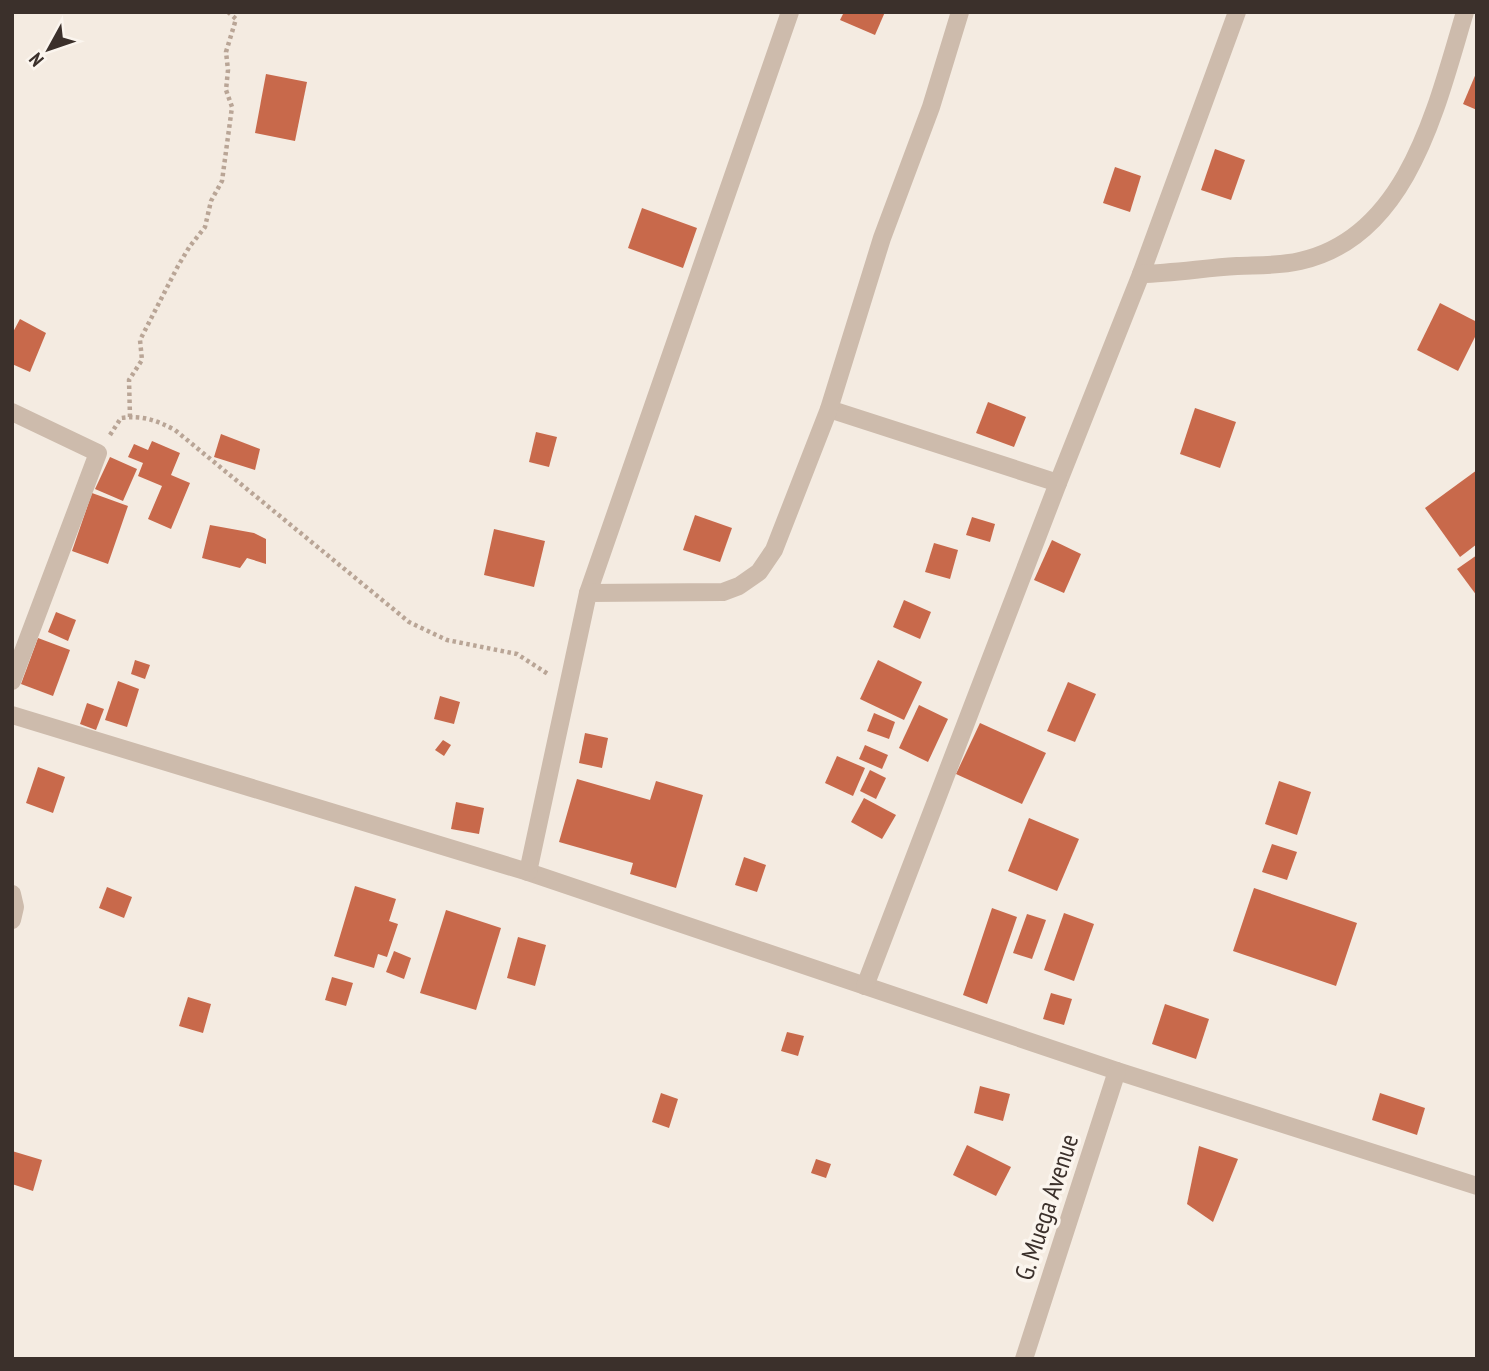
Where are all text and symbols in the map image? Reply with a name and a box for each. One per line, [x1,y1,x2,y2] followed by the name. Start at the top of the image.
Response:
[14,14,84,84] north arrow
[23,48,48,72] text: N
[1007,1130,1085,1284] street label: G. Muega Avenue

